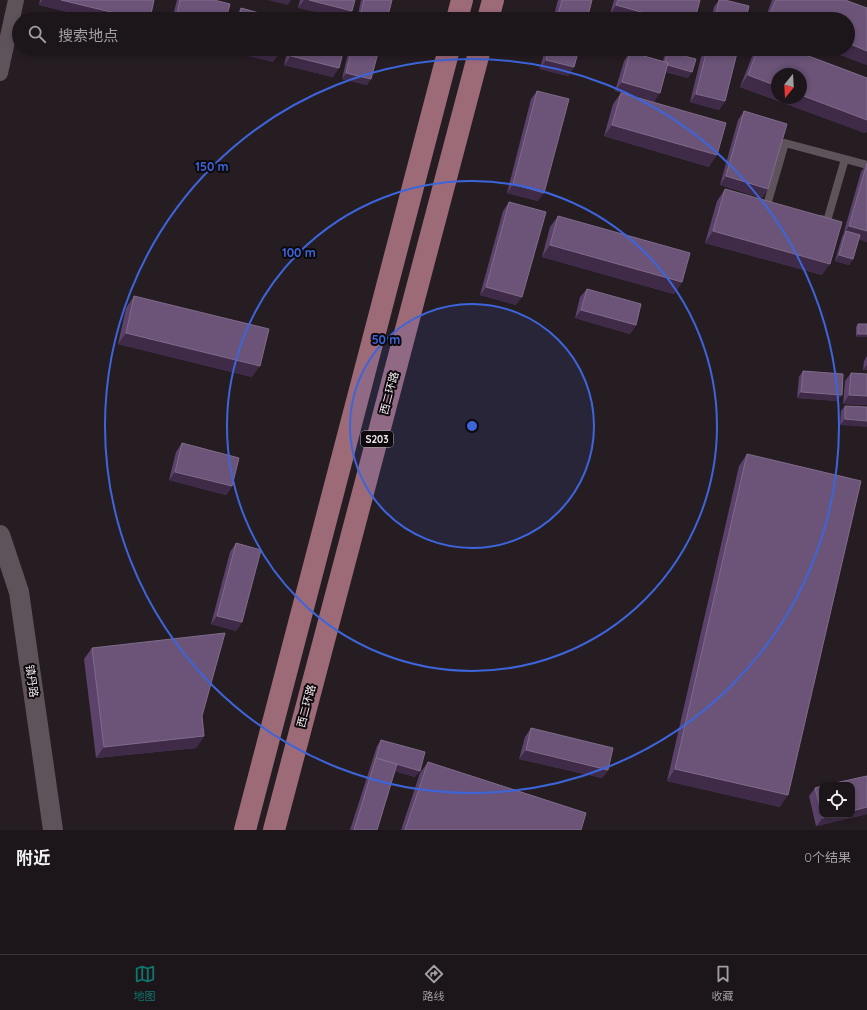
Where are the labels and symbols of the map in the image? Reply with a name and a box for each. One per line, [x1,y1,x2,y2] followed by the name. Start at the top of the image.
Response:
[771,68,807,104] north arrow
[195,159,229,174] text: 150 m
[282,245,316,260] text: 100 m
[372,332,400,347] text: 50 m
[377,370,401,416] street label: 西二环路
[465,419,479,433] centre of rings
[361,431,393,447] road number: S203
[23,664,41,698] street label: 镇丹路
[294,683,318,729] street label: 西二环路

